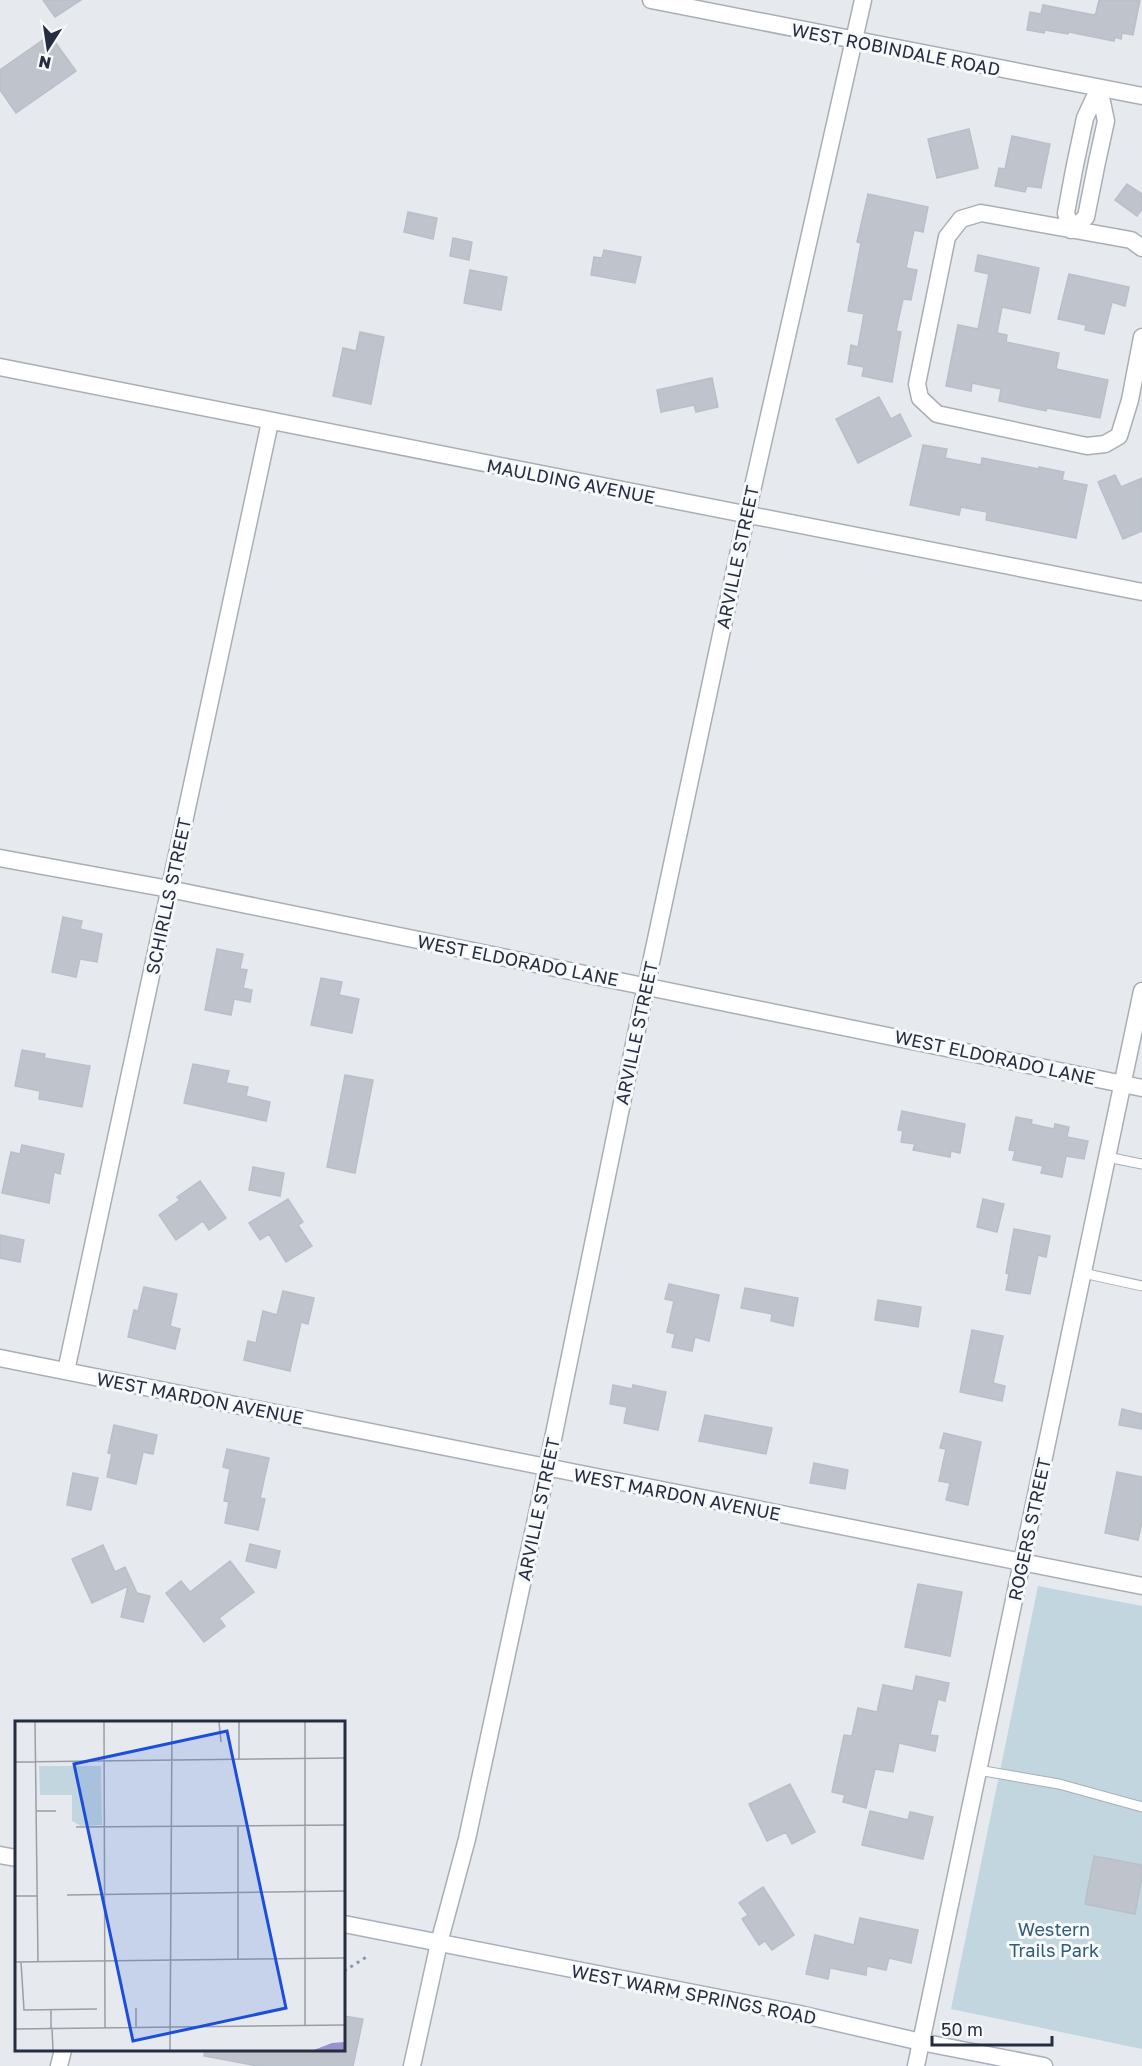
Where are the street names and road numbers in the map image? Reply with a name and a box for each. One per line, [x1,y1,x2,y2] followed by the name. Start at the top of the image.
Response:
[790,18,1002,80] street label: WEST ROBINDALE ROAD
[485,454,657,508] street label: MAULDING AVENUE
[711,483,763,631] street label: ARVILLE STREET
[141,816,195,976] street label: SCHIRLLS STREET
[415,930,621,990] street label: WEST ELDORADO LANE
[610,959,662,1107] street label: ARVILLE STREET
[893,1025,1097,1089] street label: WEST ELDORADO LANE
[95,1367,305,1429] street label: WEST MARDON AVENUE
[512,1435,564,1583] street label: ARVILLE STREET
[1003,1456,1055,1602] street label: ROGERS STREET
[572,1463,782,1525] street label: WEST MARDON AVENUE
[570,1959,818,2029] street label: WEST WARM SPRINGS ROAD

